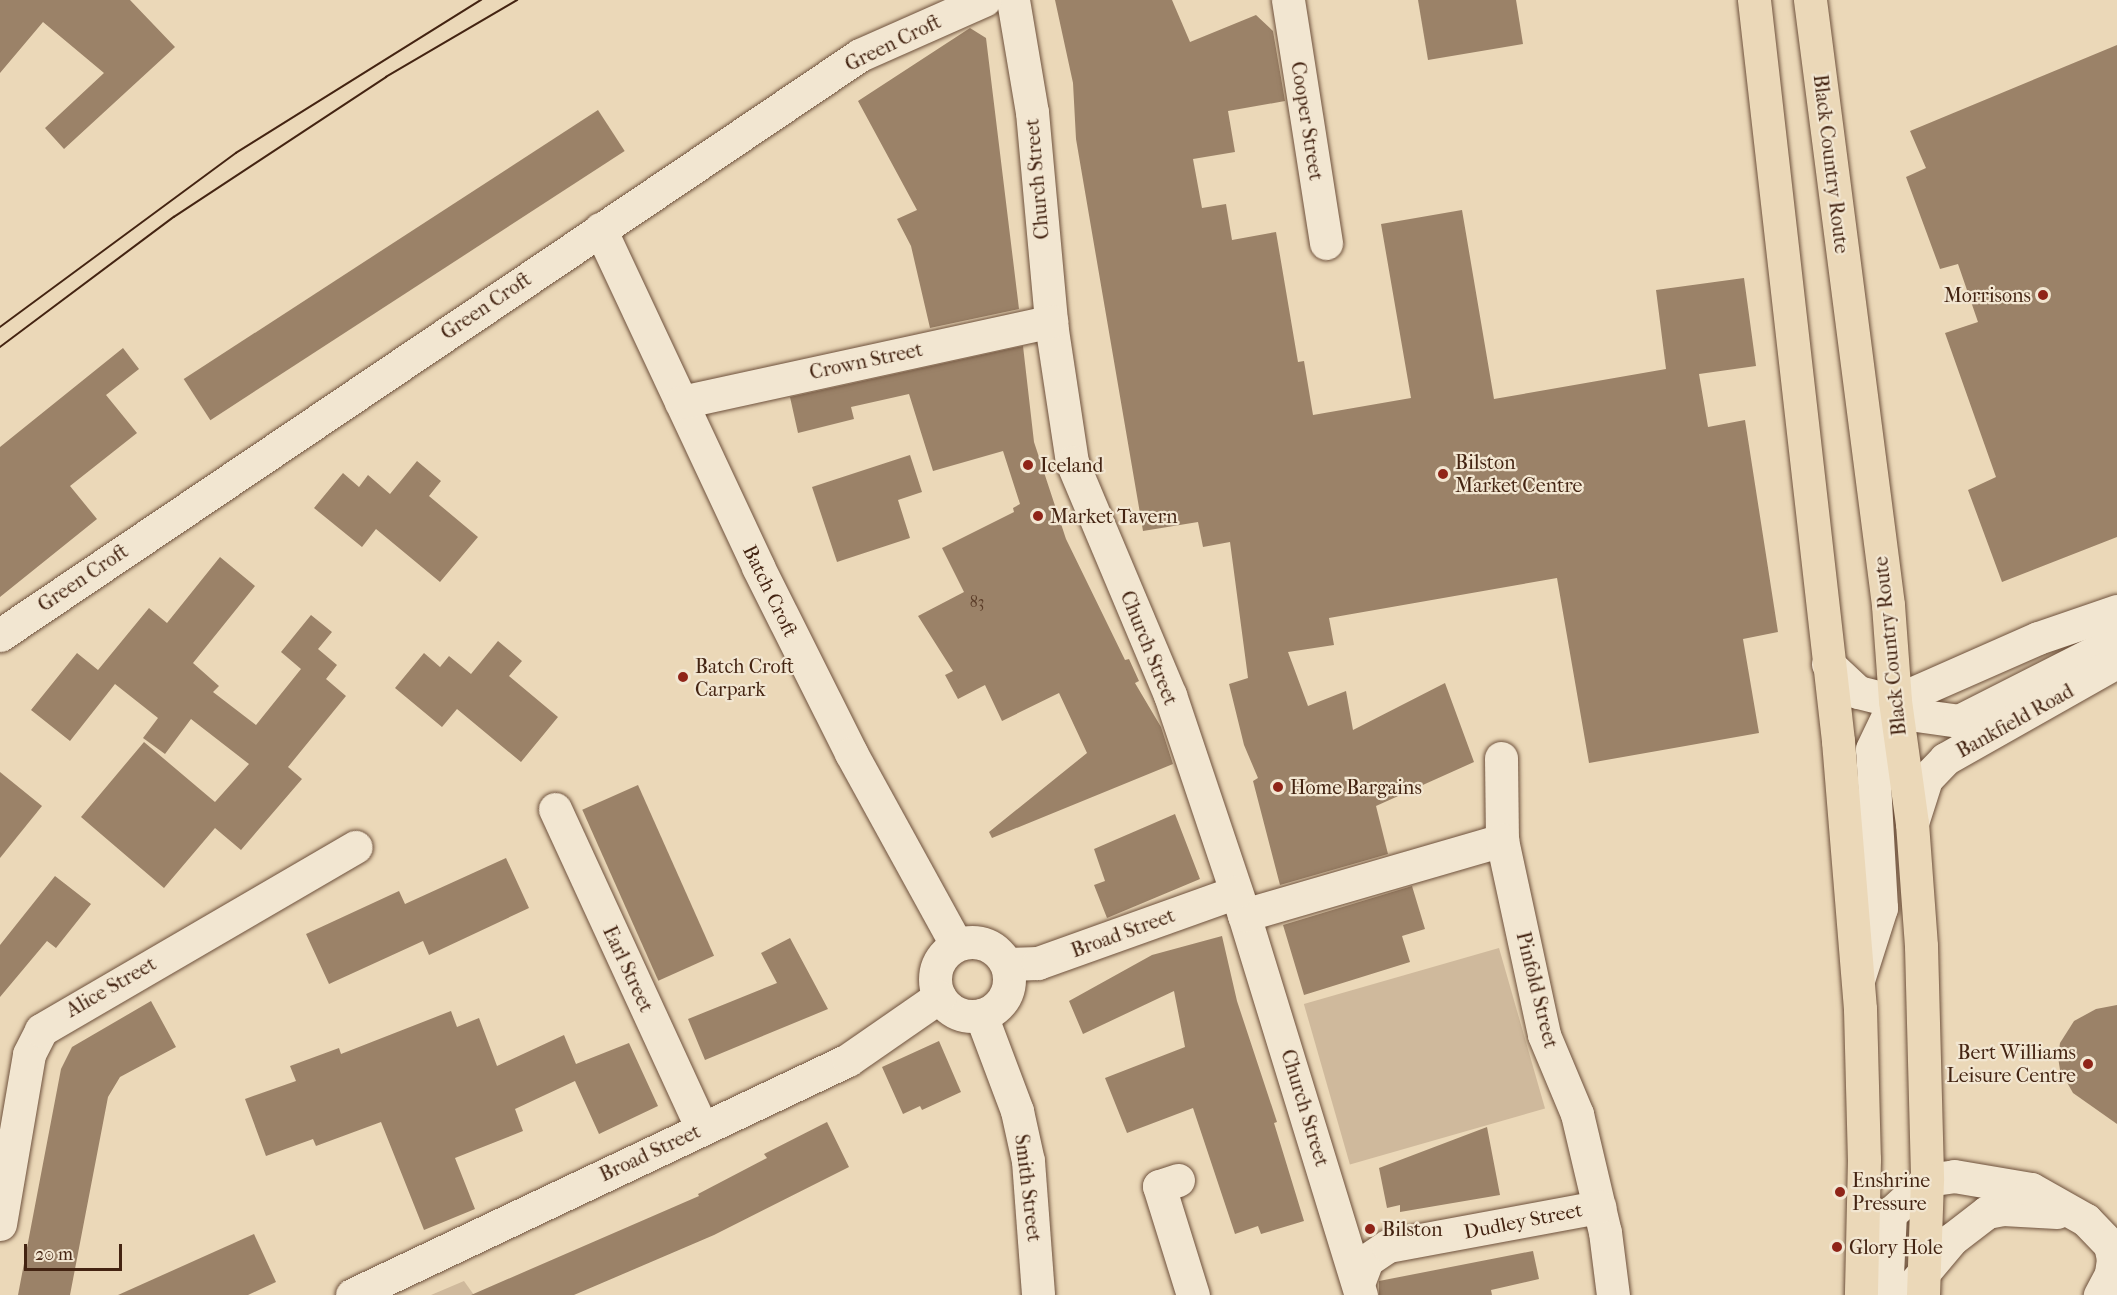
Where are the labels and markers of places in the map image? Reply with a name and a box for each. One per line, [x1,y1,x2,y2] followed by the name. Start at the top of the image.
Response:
[1944,283,2031,307] place label: Morrisons
[2036,288,2050,302] marker: Morrisons
[1455,450,1582,497] place label: Bilston Market Centre
[1040,453,1103,477] place label: Iceland
[1021,458,1035,472] marker: Iceland
[1436,467,1450,481] marker: Bilston Market Centre
[1050,504,1178,528] place label: Market Tavern
[1031,509,1045,523] marker: Market Tavern
[695,654,794,701] place label: Batch Croft Carpark
[676,670,690,684] marker: Batch Croft Carpark
[1290,775,1422,799] place label: Home Bargains
[1271,780,1285,794] marker: Home Bargains
[1947,1040,2076,1087] place label: Bert Williams Leisure Centre
[2081,1057,2095,1071] marker: Bert Williams Leisure Centre
[1852,1168,1930,1215] place label: Enshrine Pressure
[1833,1185,1847,1199] marker: Enshrine Pressure
[1382,1217,1443,1241] place label: Bilston
[1363,1222,1377,1236] marker: Bilston
[1849,1235,1943,1259] place label: Glory Hole
[1830,1240,1844,1254] marker: Glory Hole

